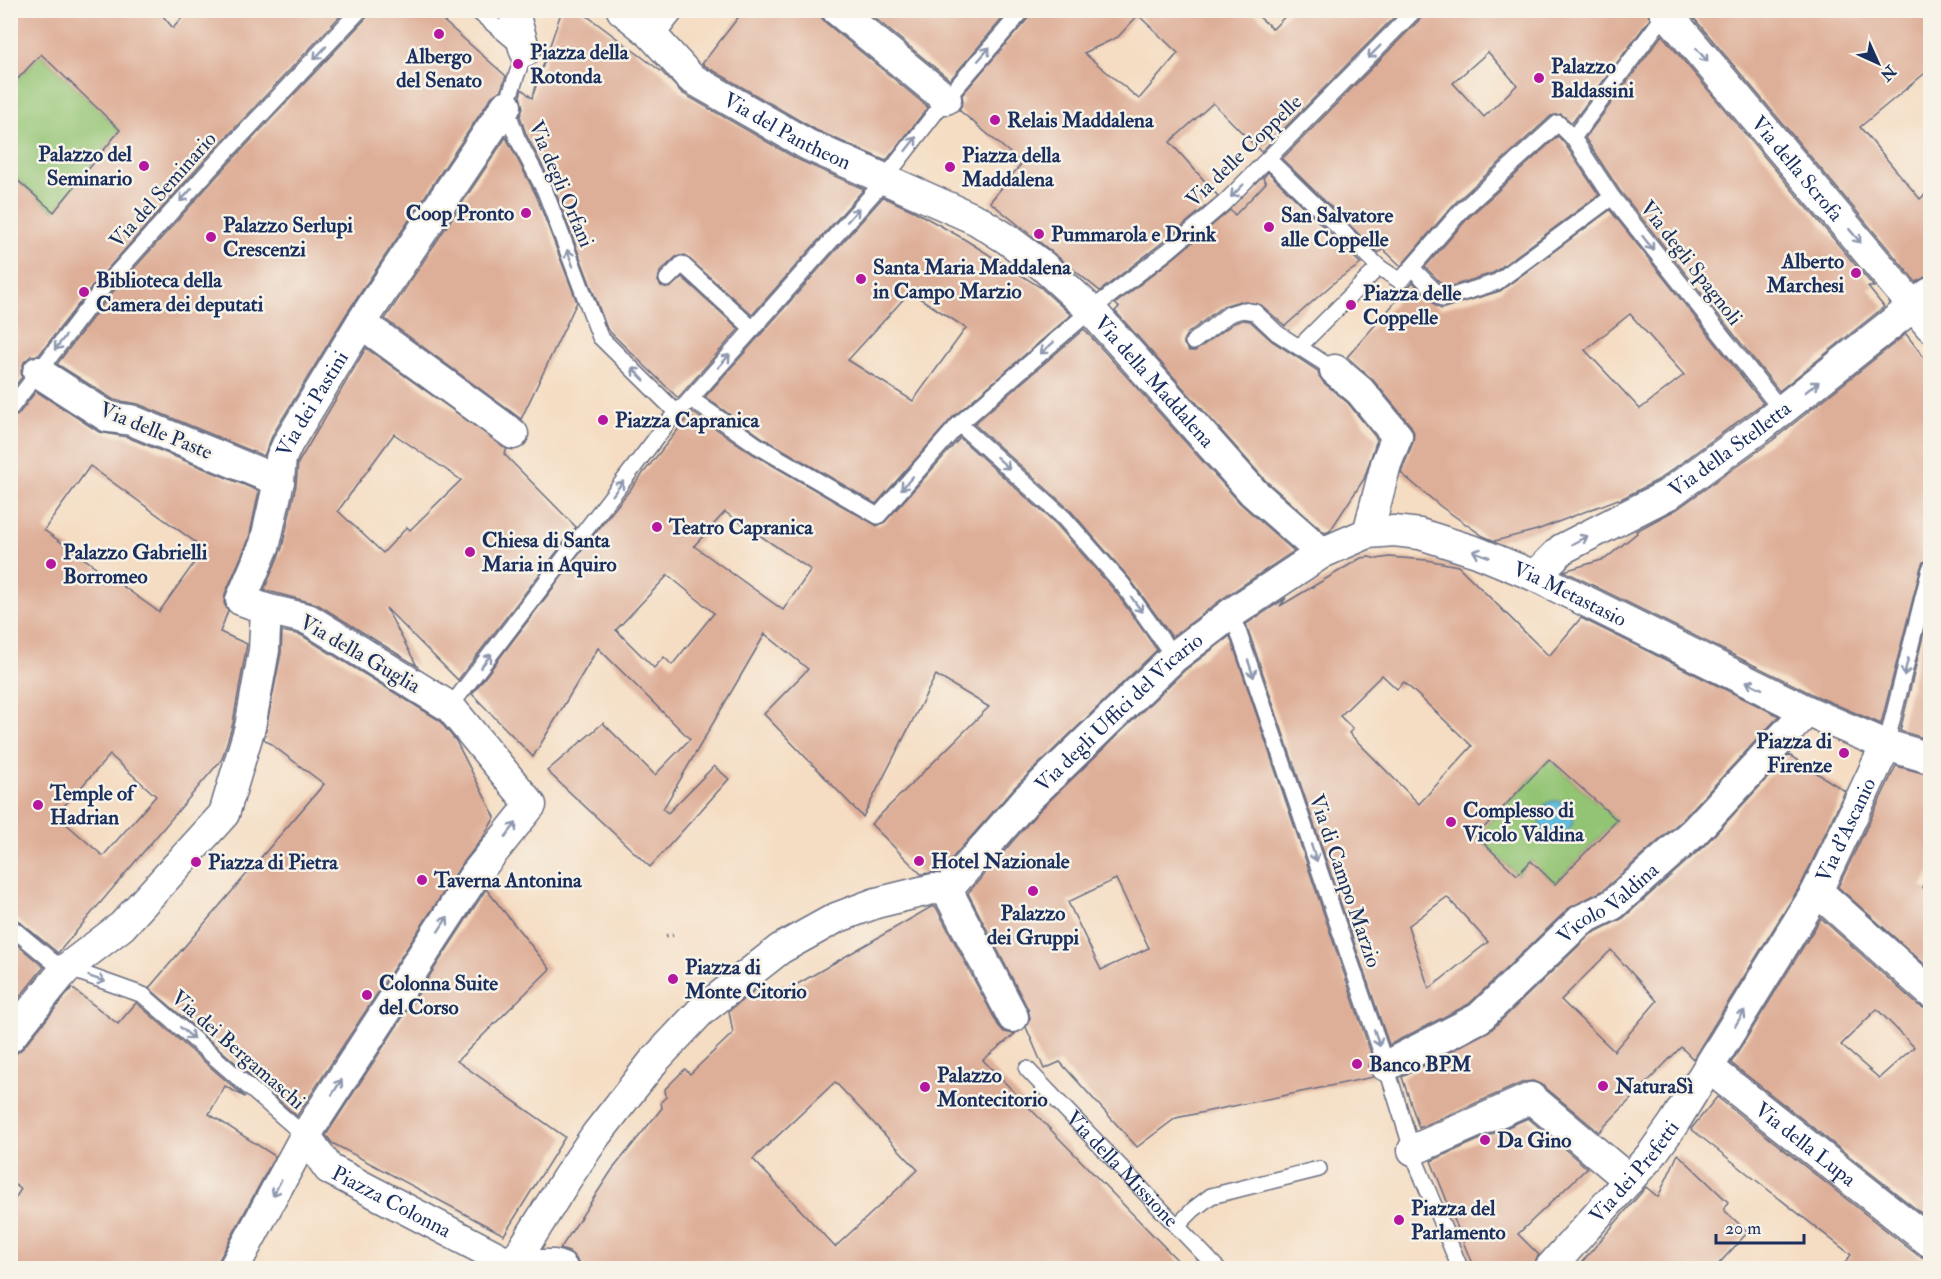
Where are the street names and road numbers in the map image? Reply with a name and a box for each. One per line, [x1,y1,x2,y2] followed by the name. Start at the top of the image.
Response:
[718,86,855,176] street label: Via del Pantheon
[1180,89,1308,213] street label: Via delle Coppelle
[1745,110,1850,227] street label: Via della Scrofa
[522,117,600,252] street label: Via degli Orfani
[104,126,222,254] street label: Via del Seminario
[1634,195,1748,331] street label: Via degli Spagnoli
[1089,310,1221,453] street label: Via della Maddalena
[270,345,355,461] street label: Via dei Pastini
[1663,395,1797,503] street label: Via della Stelletta
[95,396,217,466] street label: Via delle Paste
[1509,555,1631,633] street label: Via Metastasio
[295,609,425,700] street label: Via della Guglia
[1029,627,1208,798] street label: Via degli Uffici del Vicario
[1810,773,1882,887] street label: Via d'Ascanio
[1303,791,1387,971] street label: Via di Campo Marzio
[1551,856,1665,950] street label: Vicolo Valdina
[165,984,311,1116] street label: Via dei Bergamaschi
[1749,1096,1862,1193] street label: Via della Lupa
[1060,1105,1185,1233] street label: Via della Missione
[1583,1115,1685,1229] street label: Via dei Prefetti
[327,1159,456,1244] street label: Piazza Colonna

